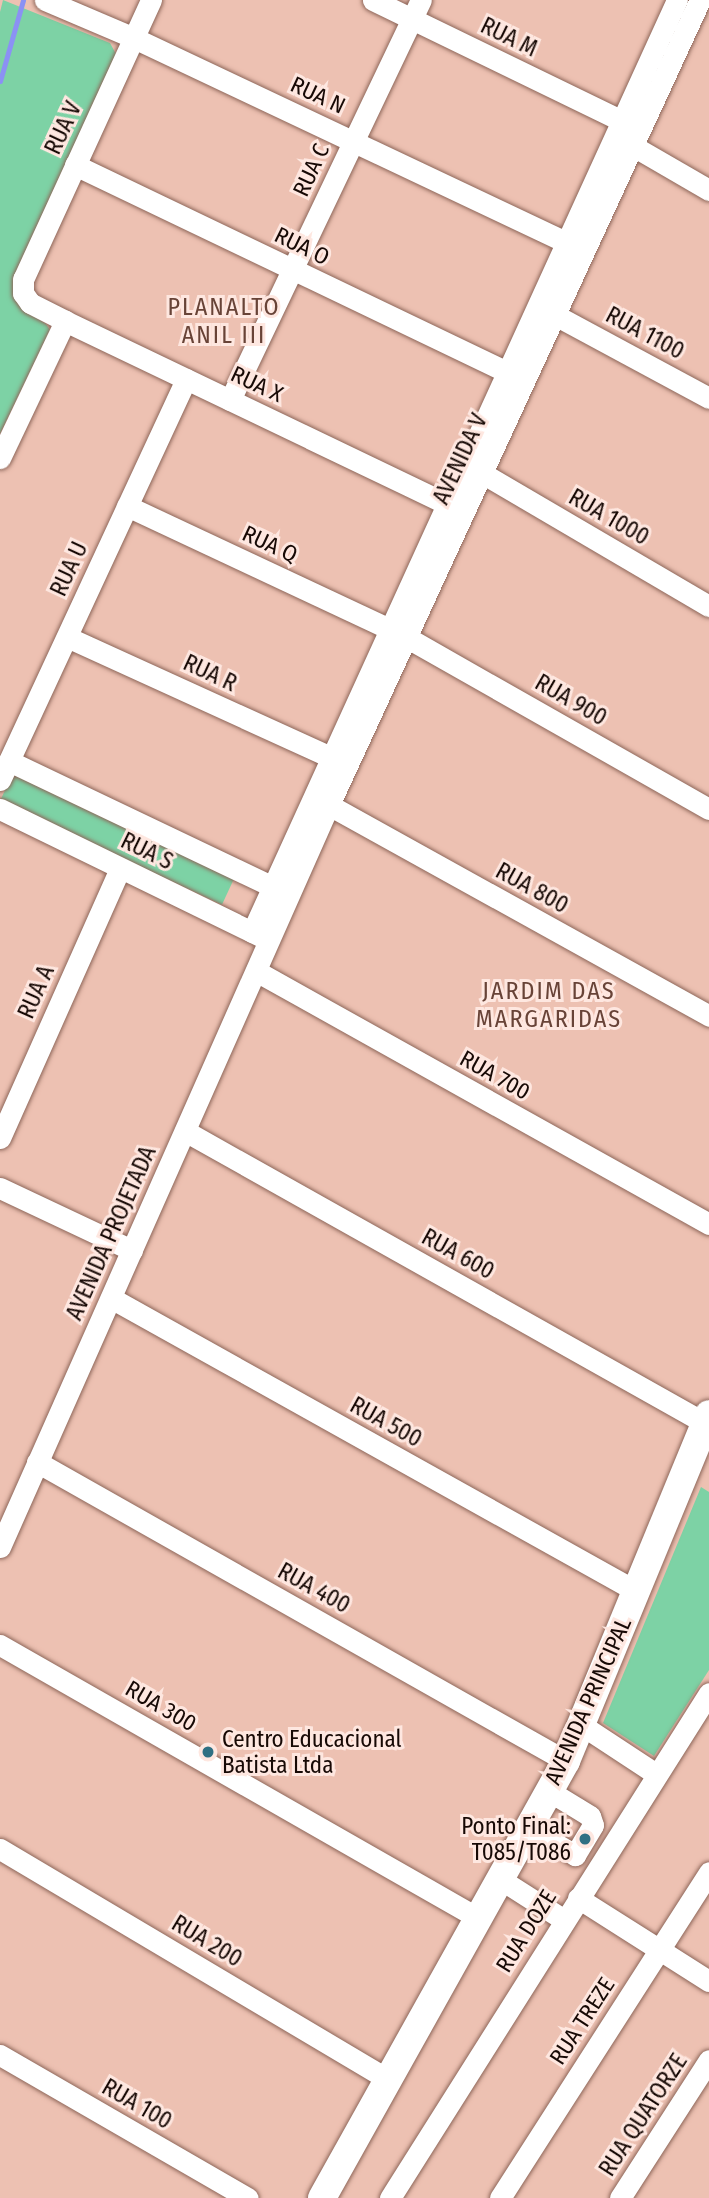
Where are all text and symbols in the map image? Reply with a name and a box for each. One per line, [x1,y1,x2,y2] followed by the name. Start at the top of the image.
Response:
[476,12,542,62] street label: RUA M
[286,70,350,120] street label: RUA N
[39,97,87,159] street label: RUA V
[287,139,335,201] street label: RUA C
[270,221,334,271] street label: RUA O
[168,294,280,350] district label: PLANALTO ANIL III
[601,301,689,365] street label: RUA 1100
[227,360,287,408] street label: RUA X
[427,409,493,509] street label: AVENIDA V
[564,483,654,551] street label: RUA 1000
[238,519,302,569] street label: RUA Q
[45,537,93,601] street label: RUA U
[179,649,241,697] street label: RUA R
[530,668,612,732] street label: RUA 900
[116,827,178,875] street label: RUA S
[491,857,573,919] street label: RUA 800
[12,961,60,1023] street label: RUA A
[477,978,621,1034] district label: JARDIM DAS MARGARIDAS
[455,1044,535,1106] street label: RUA 700
[60,1142,162,1324] street label: AVENIDA PROJETADA
[417,1223,499,1285] street label: RUA 600
[345,1391,427,1453] street label: RUA 500
[273,1557,355,1619] street label: RUA 400
[539,1613,637,1789] street label: AVENIDA PRINCIPAL
[121,1675,201,1737] street label: RUA 300
[222,1725,402,1779] place label: Centro Educacional Batista Ltda
[200,1744,216,1760] marker: Centro Educacional Batista Ltda
[461,1812,571,1866] place label: Ponto Final: T085/T086
[577,1831,593,1847] marker: Ponto Final: T085/T086
[490,1885,562,1977] street label: RUA DOZE
[167,1909,247,1973] street label: RUA 200
[544,1972,620,2070] street label: RUA TREZE
[593,2049,693,2181] street label: RUA QUATORZE
[97,2073,177,2135] street label: RUA 100

